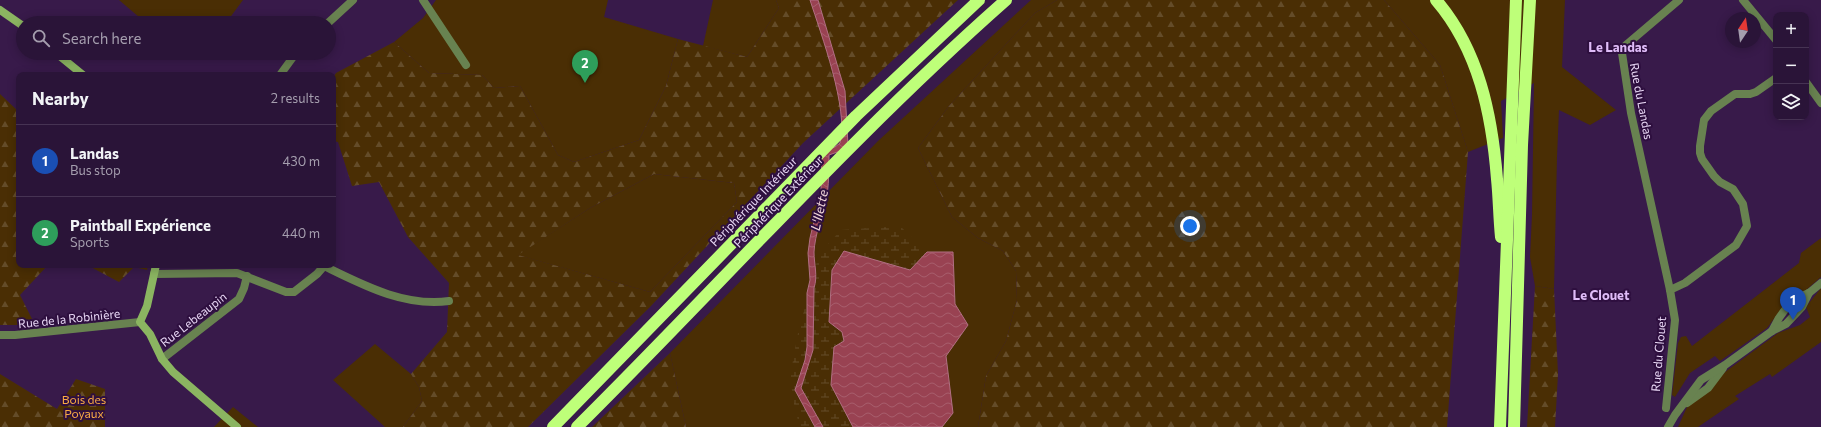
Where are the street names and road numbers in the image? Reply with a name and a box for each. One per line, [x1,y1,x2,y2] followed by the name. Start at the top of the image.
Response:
[1628,61,1656,141] street label: Rue du Landas
[730,152,826,250] street label: Périphérique Extérieur
[707,153,800,249] street label: Périphérique Intérieur
[157,289,229,349] street label: Rue Lebeaupin
[17,306,121,330] street label: Rue de la Robinière
[1648,316,1668,392] street label: Rue du Clouet

